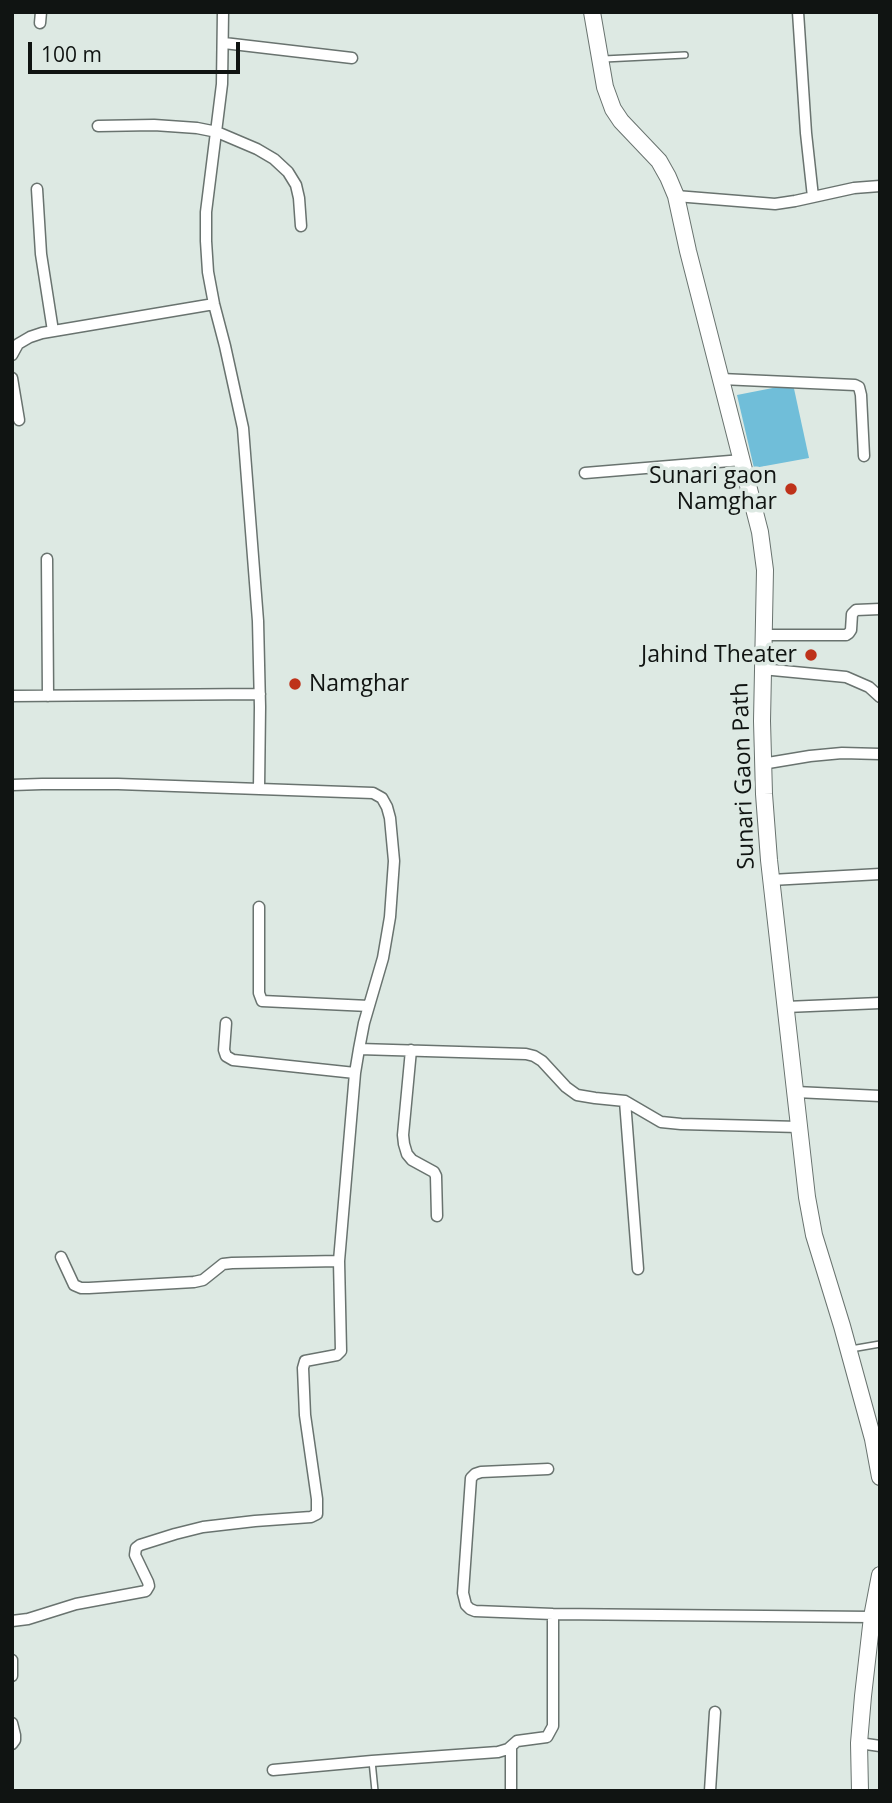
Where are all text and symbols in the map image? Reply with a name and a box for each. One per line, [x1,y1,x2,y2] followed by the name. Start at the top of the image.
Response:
[32,28,243,72] scale bar
[41,40,102,68] text: 100 m
[649,462,777,516] place label: Sunari gaon Namghar
[783,481,799,497] marker: Sunari gaon Namghar
[641,641,797,669] place label: Jahind Theater
[803,647,819,663] marker: Jahind Theater
[309,670,409,698] place label: Namghar
[287,676,303,692] marker: Namghar
[727,682,761,870] street label: Sunari Gaon Path

